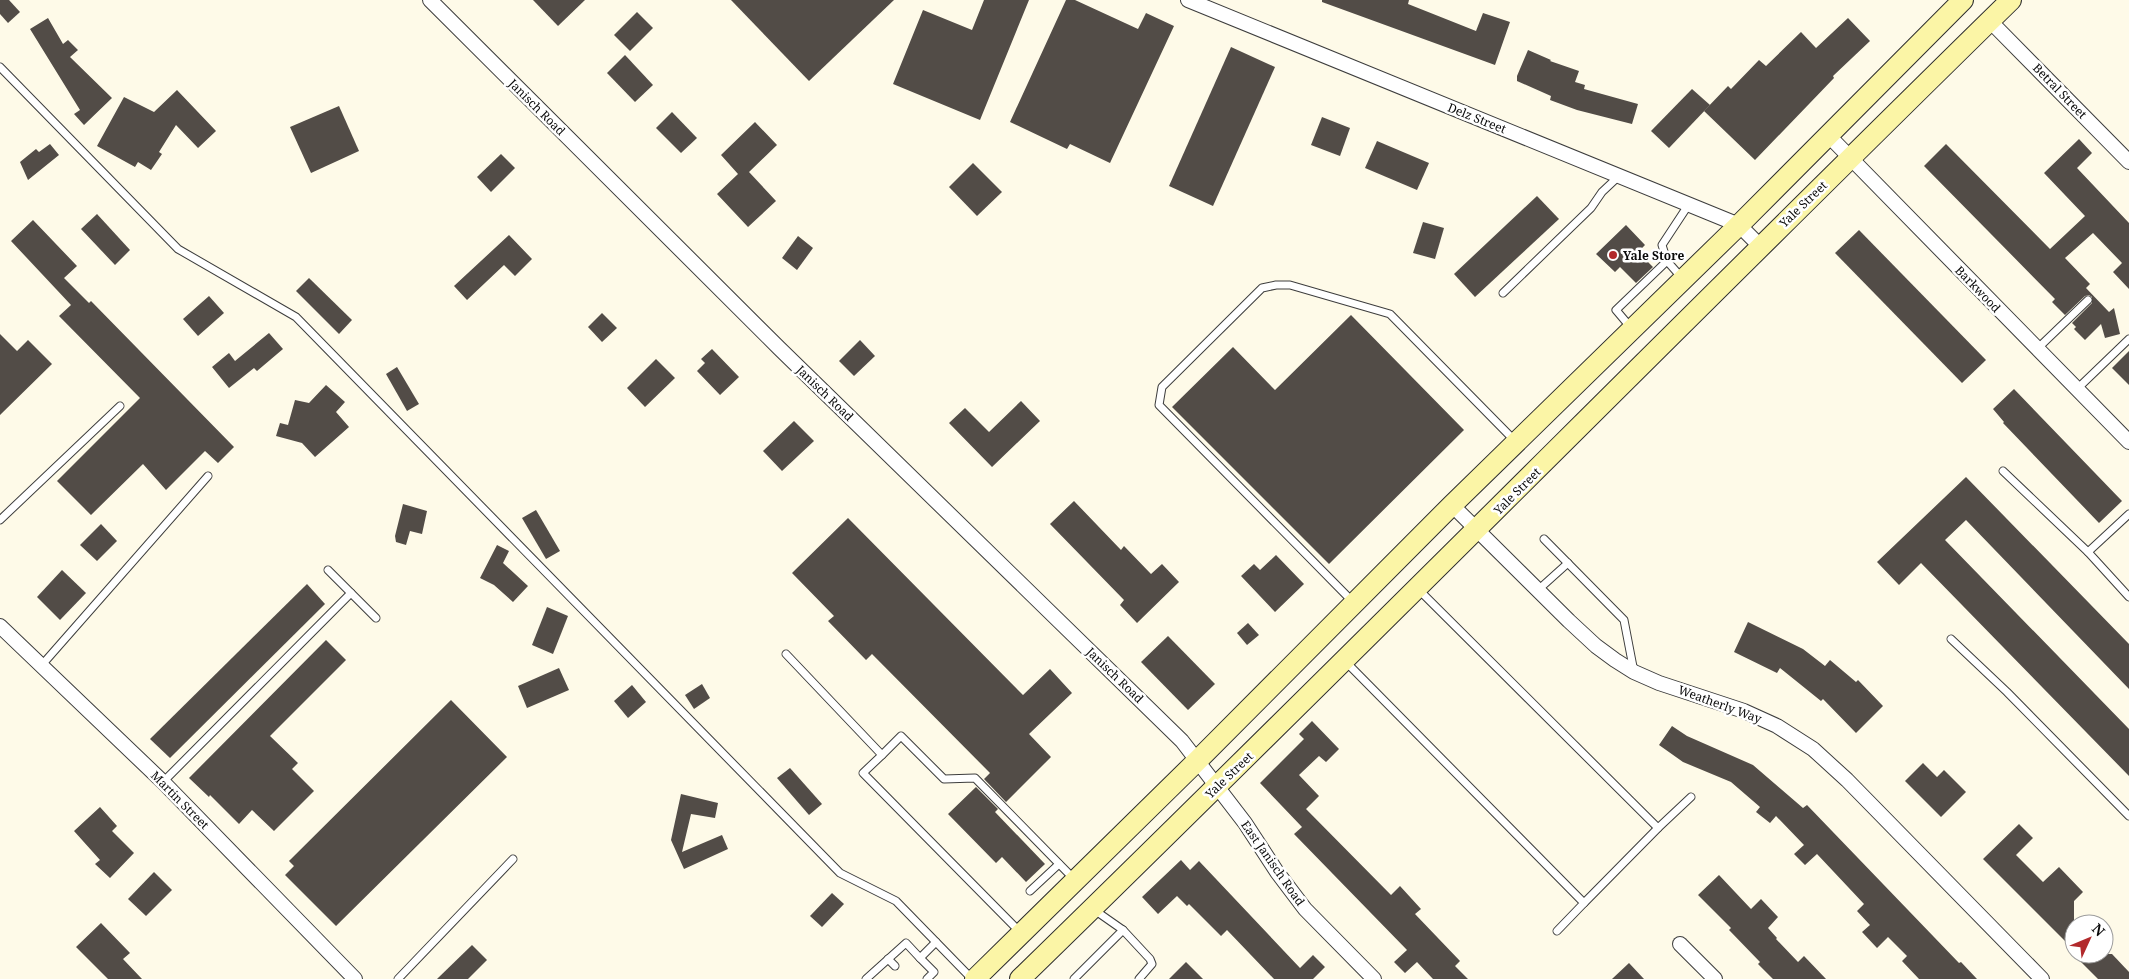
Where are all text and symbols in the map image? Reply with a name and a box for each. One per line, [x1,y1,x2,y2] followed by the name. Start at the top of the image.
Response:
[2029,60,2091,122] street label: Betral Street
[504,74,569,139] street label: Janisch Road
[1445,99,1509,137] street label: Delz Street
[1775,177,1831,232] street label: Yale Street
[1623,247,1684,264] place label: Yale Store
[1607,249,1619,261] marker: Yale Store
[1951,262,2005,317] street label: Barkwood
[792,361,858,425] street label: Janisch Road
[1489,464,1544,519] street label: Yale Street
[1082,643,1148,707] street label: Janisch Road
[1676,681,1764,727] street label: Weatherly Way
[1201,748,1257,803] street label: Yale Street
[147,767,213,833] street label: Martin Street
[1237,817,1309,910] street label: East Janisch Road
[2064,914,2114,964] north arrow
[2088,919,2109,940] text: N

